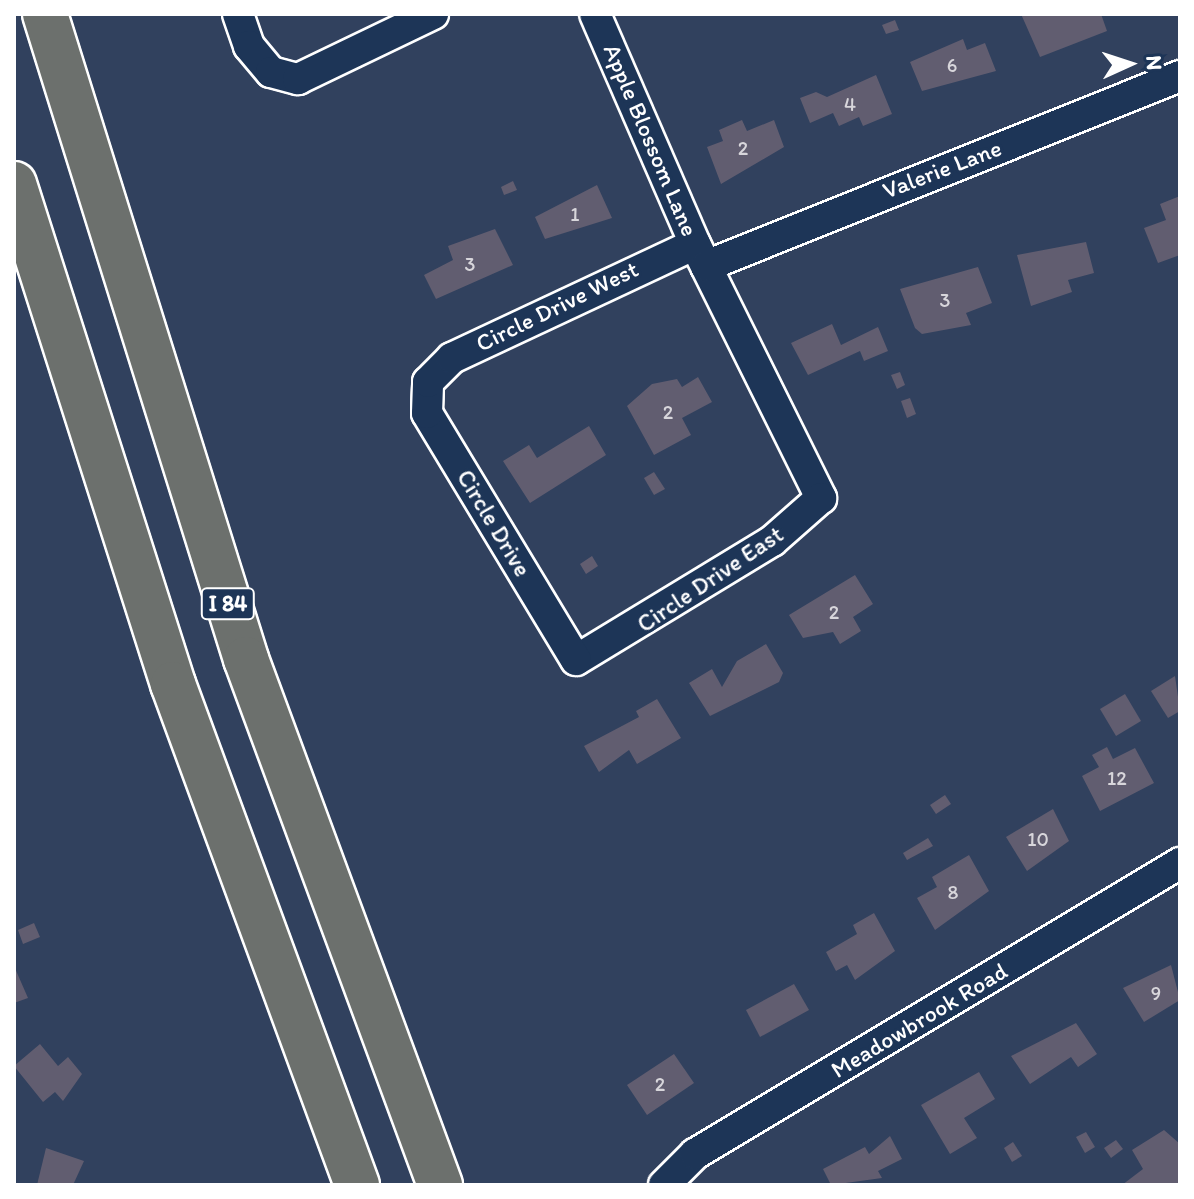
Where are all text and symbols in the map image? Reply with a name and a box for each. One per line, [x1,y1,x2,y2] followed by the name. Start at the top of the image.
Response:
[1090,24,1170,104] north arrow
[597,39,705,241] street label: Apple Blossom Lane
[947,53,957,77] house number: 6
[1141,55,1168,71] text: N
[844,92,856,116] house number: 4
[878,133,1006,205] street label: Valerie Lane
[738,136,748,160] house number: 2
[570,202,580,226] house number: 1
[465,252,475,276] house number: 3
[472,255,642,357] street label: Circle Drive West
[940,288,950,312] house number: 3
[663,400,673,424] house number: 2
[451,464,537,582] street label: Circle Drive
[631,519,789,639] street label: Circle Drive East
[200,586,256,622] road number: I 84
[829,600,839,624] house number: 2
[1107,766,1127,790] house number: 12
[1027,827,1049,851] house number: 10
[948,880,958,904] house number: 8
[826,956,1012,1084] street label: Meadowbrook Road
[1151,981,1161,1005] house number: 9
[655,1072,665,1096] house number: 2

